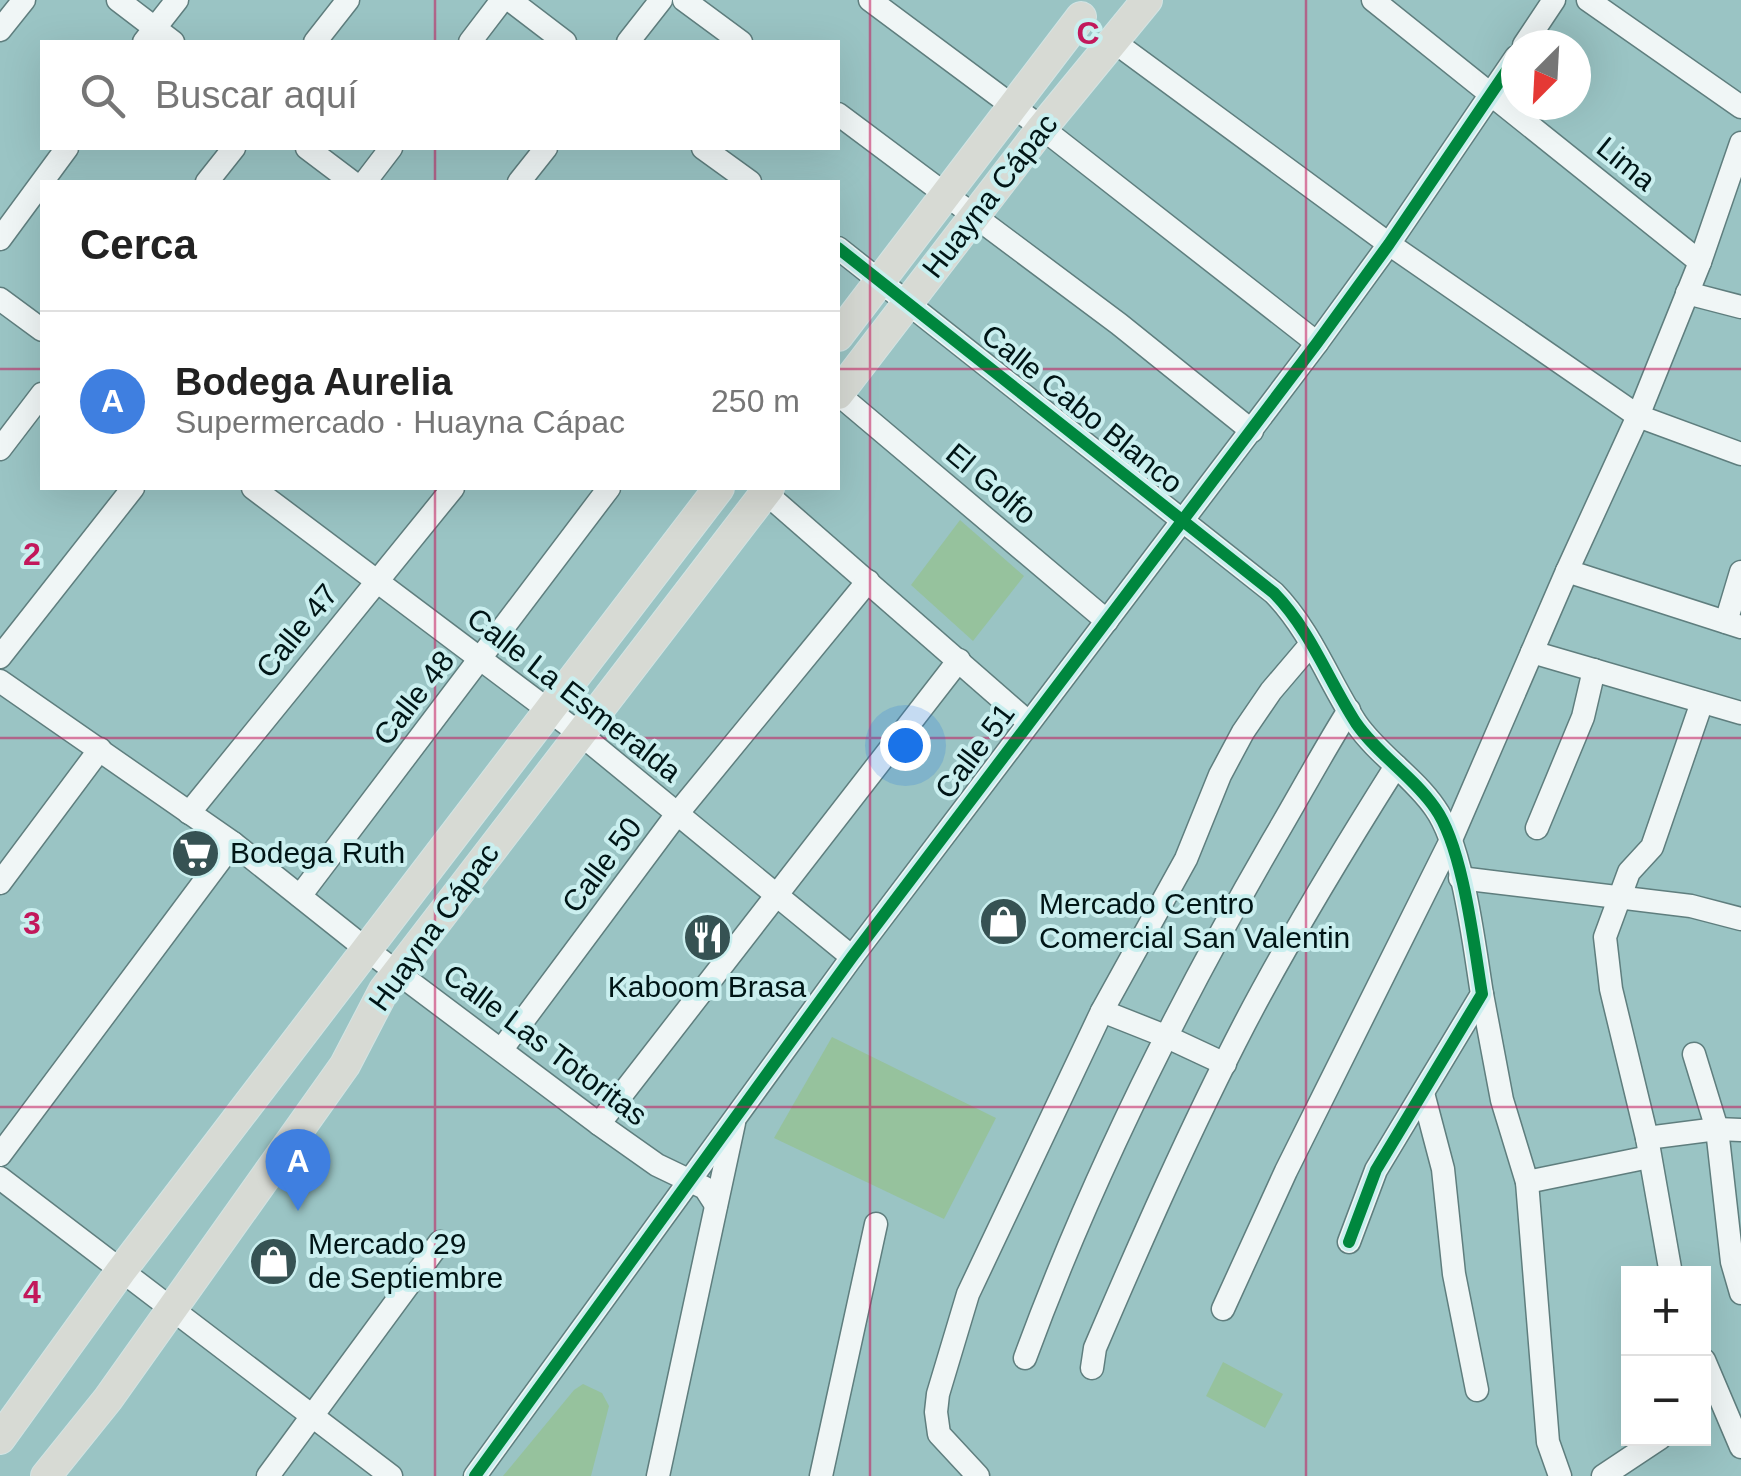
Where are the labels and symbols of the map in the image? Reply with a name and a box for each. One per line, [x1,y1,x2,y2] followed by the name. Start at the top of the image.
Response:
[1076,15,1100,51] text: C
[1501,30,1591,120] north arrow
[916,107,1064,284] street label: Huayna Cápac
[1591,130,1662,197] street label: Lima
[975,318,1189,500] street label: Calle Cabo Blanco
[940,437,1043,531] street label: El Golfo
[23,536,41,572] text: 2
[249,578,344,684] street label: Calle 47
[461,601,688,788] street label: Calle La Esmeralda
[367,644,460,751] street label: Calle 48
[928,697,1021,805] street label: Calle 51
[880,720,931,771] your location
[555,811,648,919] street label: Calle 50
[169,827,221,879] supermarket icon: Bodega Ruth
[230,836,405,869] place label: Bodega Ruth
[362,837,505,1017] street label: Huayna Cápac
[1039,887,1350,954] place label: Mercado Centro Comercial San Valentin
[978,895,1030,947] shop icon: Mercado Centro Comercial San Valentin
[23,905,41,941] text: 3
[681,912,733,964] restaurant icon: Kaboom Brasa
[437,957,654,1132] street label: Calle Las Totoritas
[608,970,807,1003] place label: Kaboom Brasa
[266,1128,330,1211] pin: A
[308,1227,503,1294] place label: Mercado 29 de Septiembre
[247,1235,299,1287] shop icon: Mercado 29 de Septiembre
[23,1274,41,1310] text: 4

